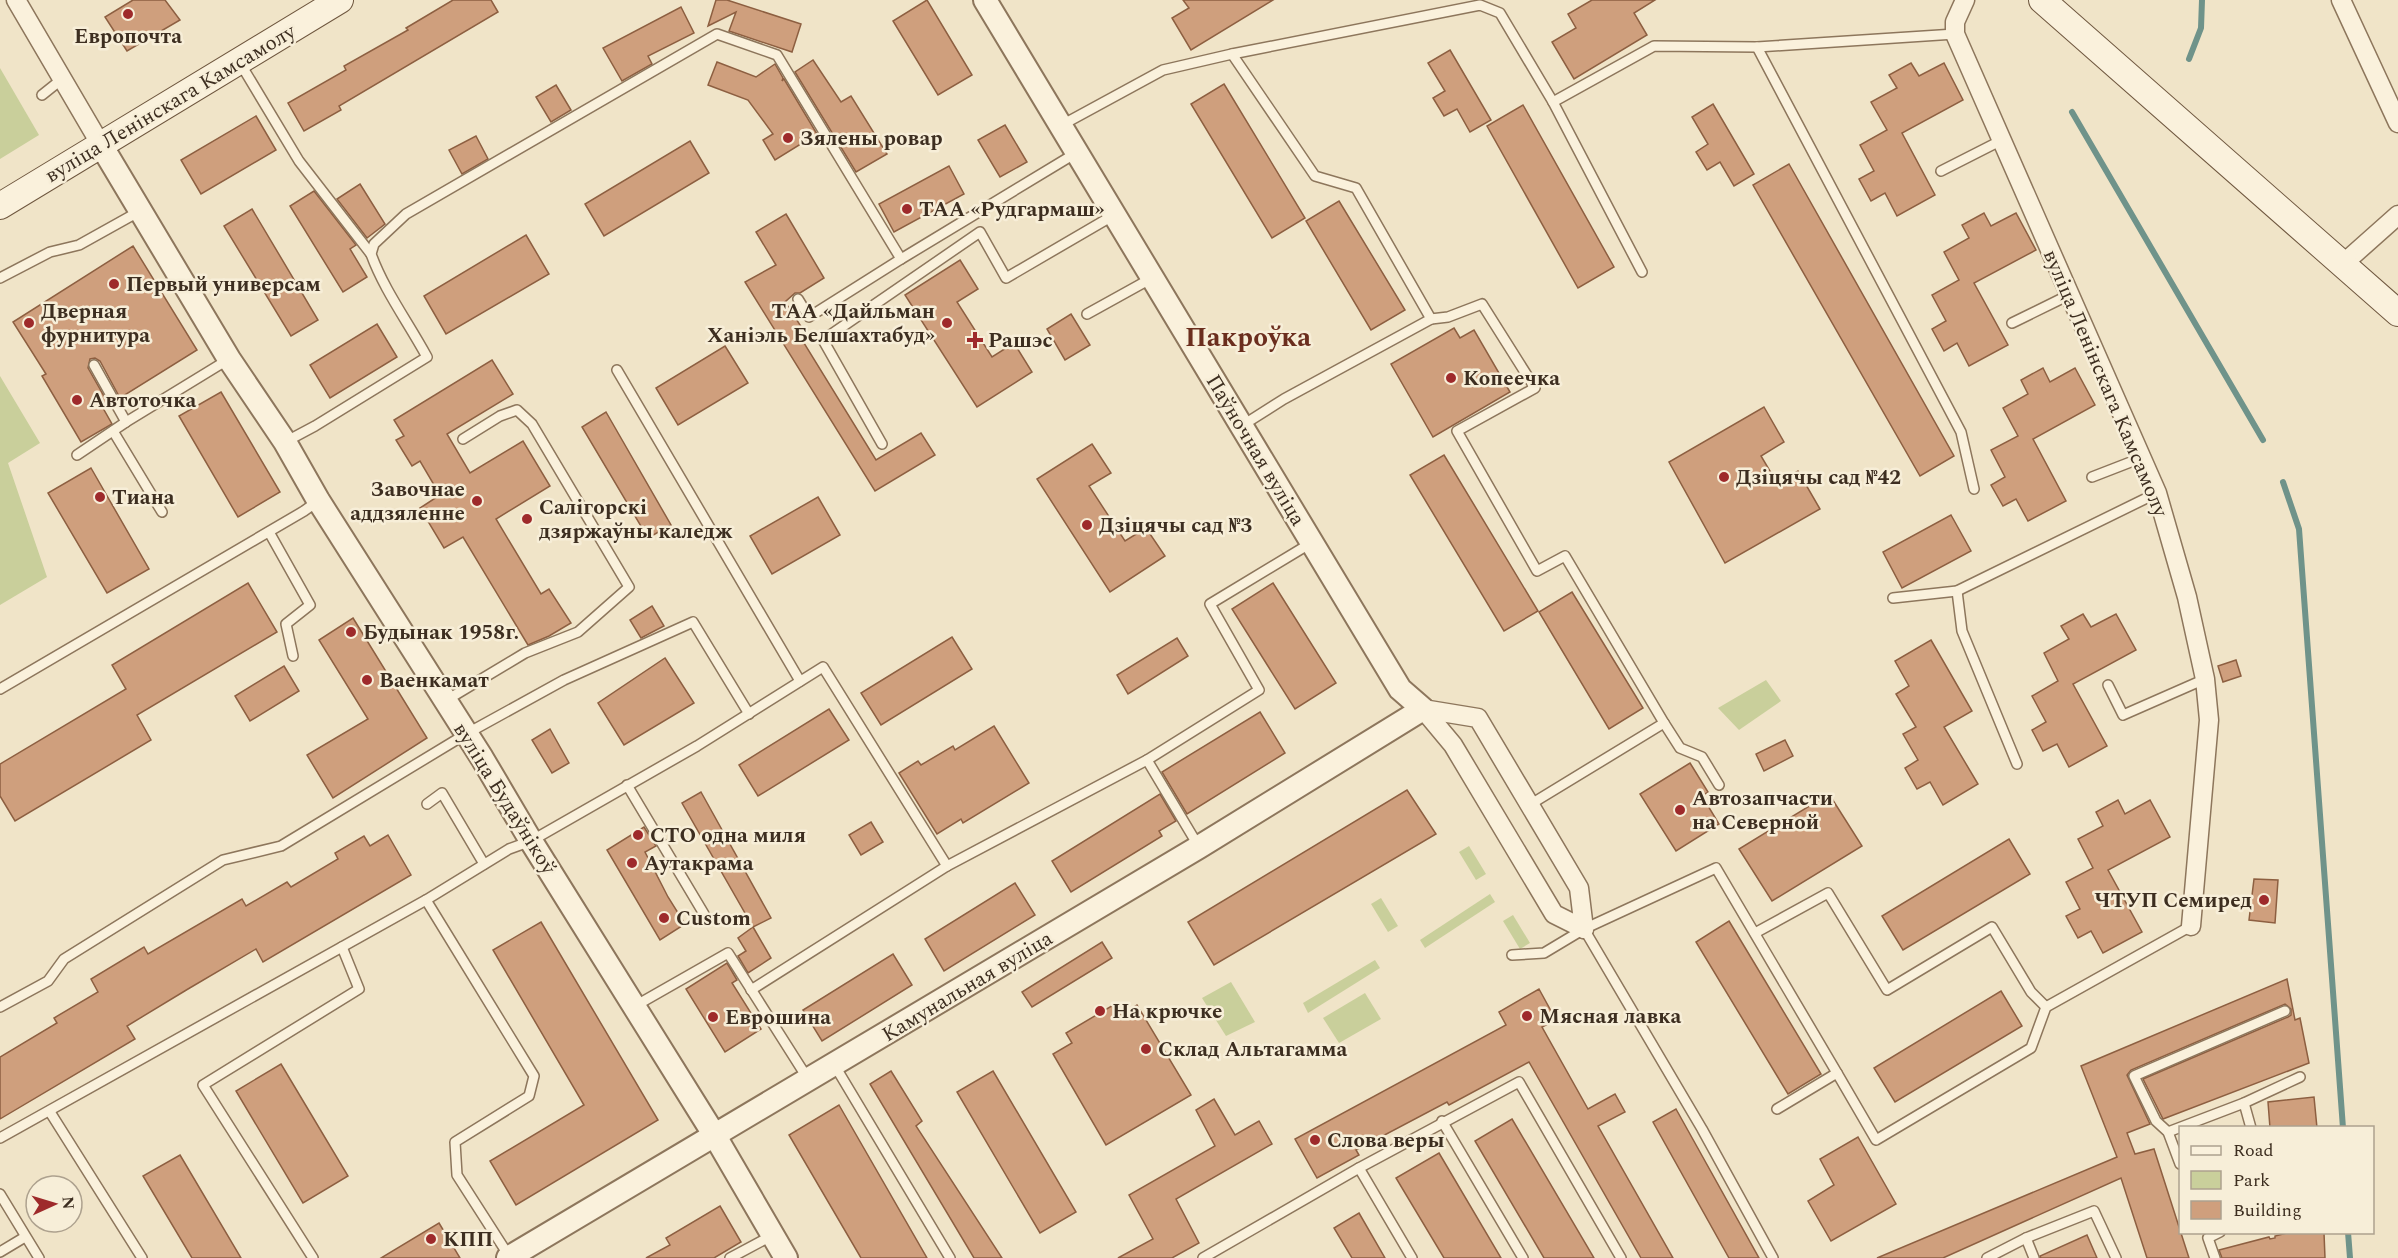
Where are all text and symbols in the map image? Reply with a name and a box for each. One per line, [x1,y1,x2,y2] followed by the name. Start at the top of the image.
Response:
[121,7,135,21] marker: Европочта
[39,16,303,192] street label: вуліца Ленінскага Камсамолу
[74,21,182,53] place label: Европочта
[800,123,943,155] place label: Зялены ровар
[781,131,795,145] marker: Зялены ровар
[919,194,1105,226] place label: ТАА «Рудгармаш»
[900,202,914,216] marker: ТАА «Рудгармаш»
[2034,245,2176,523] street label: вуліца Ленінскага Камсамолу
[126,269,321,301] place label: Первый универсам
[107,277,121,291] marker: Первый универсам
[41,296,150,352] place label: Дверная фурнитура
[707,296,935,352] place label: ТАА «Дайльман Ханіэль Белшахтабуд»
[22,316,36,330] marker: Дверная фурнитура
[940,316,954,330] marker: ТАА «Дайльман Ханіэль Белшахтабуд»
[1185,317,1311,359] district label: Пакроўка
[988,325,1053,357] place label: Рашэс
[966,331,984,349] marker: Рашэс
[1463,363,1560,395] place label: Копеечка
[1197,368,1314,533] street label: Паўночная вуліца
[1444,371,1458,385] marker: Копеечка
[89,385,197,417] place label: Автоточка
[70,393,84,407] marker: Автоточка
[1736,462,1901,494] place label: Дзіцячы сад №42
[1717,470,1731,484] marker: Дзіцячы сад №42
[350,474,465,530] place label: Завочнае аддзяленне
[112,482,175,514] place label: Тиана
[93,490,107,504] marker: Тиана
[539,492,733,548] place label: Салігорскі дзяржаўны каледж
[470,494,484,508] marker: Завочнае аддзяленне
[1099,510,1253,542] place label: Дзіцячы сад №3
[520,512,534,526] marker: Салігорскі дзяржаўны каледж
[1080,518,1094,532] marker: Дзіцячы сад №3
[363,617,519,649] place label: Будынак 1958г.
[344,625,358,639] marker: Будынак 1958г.
[379,665,489,697] place label: Ваенкамат
[360,673,374,687] marker: Ваенкамат
[445,716,564,882] street label: вуліца Будаўнікоў
[1692,783,1833,839] place label: Автозапчасти на Северной
[1673,803,1687,817] marker: Автозапчасти на Северной
[650,820,806,852] place label: СТО одна миля
[631,828,645,842] marker: СТО одна миля
[644,848,754,880] place label: Аутакрама
[625,856,639,870] marker: Аутакрама
[2094,885,2252,917] place label: ЧТУП Семиред
[2257,893,2271,907] marker: ЧТУП Семиред
[676,903,751,935] place label: Custom
[657,911,671,925] marker: Custom
[876,923,1060,1051] street label: Камунальная вуліца
[1112,996,1222,1028] place label: На крючке
[1539,1001,1681,1033] place label: Мясная лавка
[725,1002,831,1034] place label: Еврошина
[1093,1004,1107,1018] marker: На крючке
[1520,1009,1534,1023] marker: Мясная лавка
[706,1010,720,1024] marker: Еврошина
[1158,1034,1347,1066] place label: Склад Альтагамма
[1139,1042,1153,1056] marker: Склад Альтагамма
[1327,1125,1444,1157] place label: Слова веры
[2179,1126,2374,1234] legend
[1308,1133,1322,1147] marker: Слова веры
[2233,1137,2274,1164] text: Road
[2233,1167,2270,1194] text: Park
[24,1174,84,1234] north arrow
[56,1196,80,1210] text: N
[2233,1197,2302,1224] text: Building
[443,1224,493,1256] place label: КПП
[424,1232,438,1246] marker: КПП

